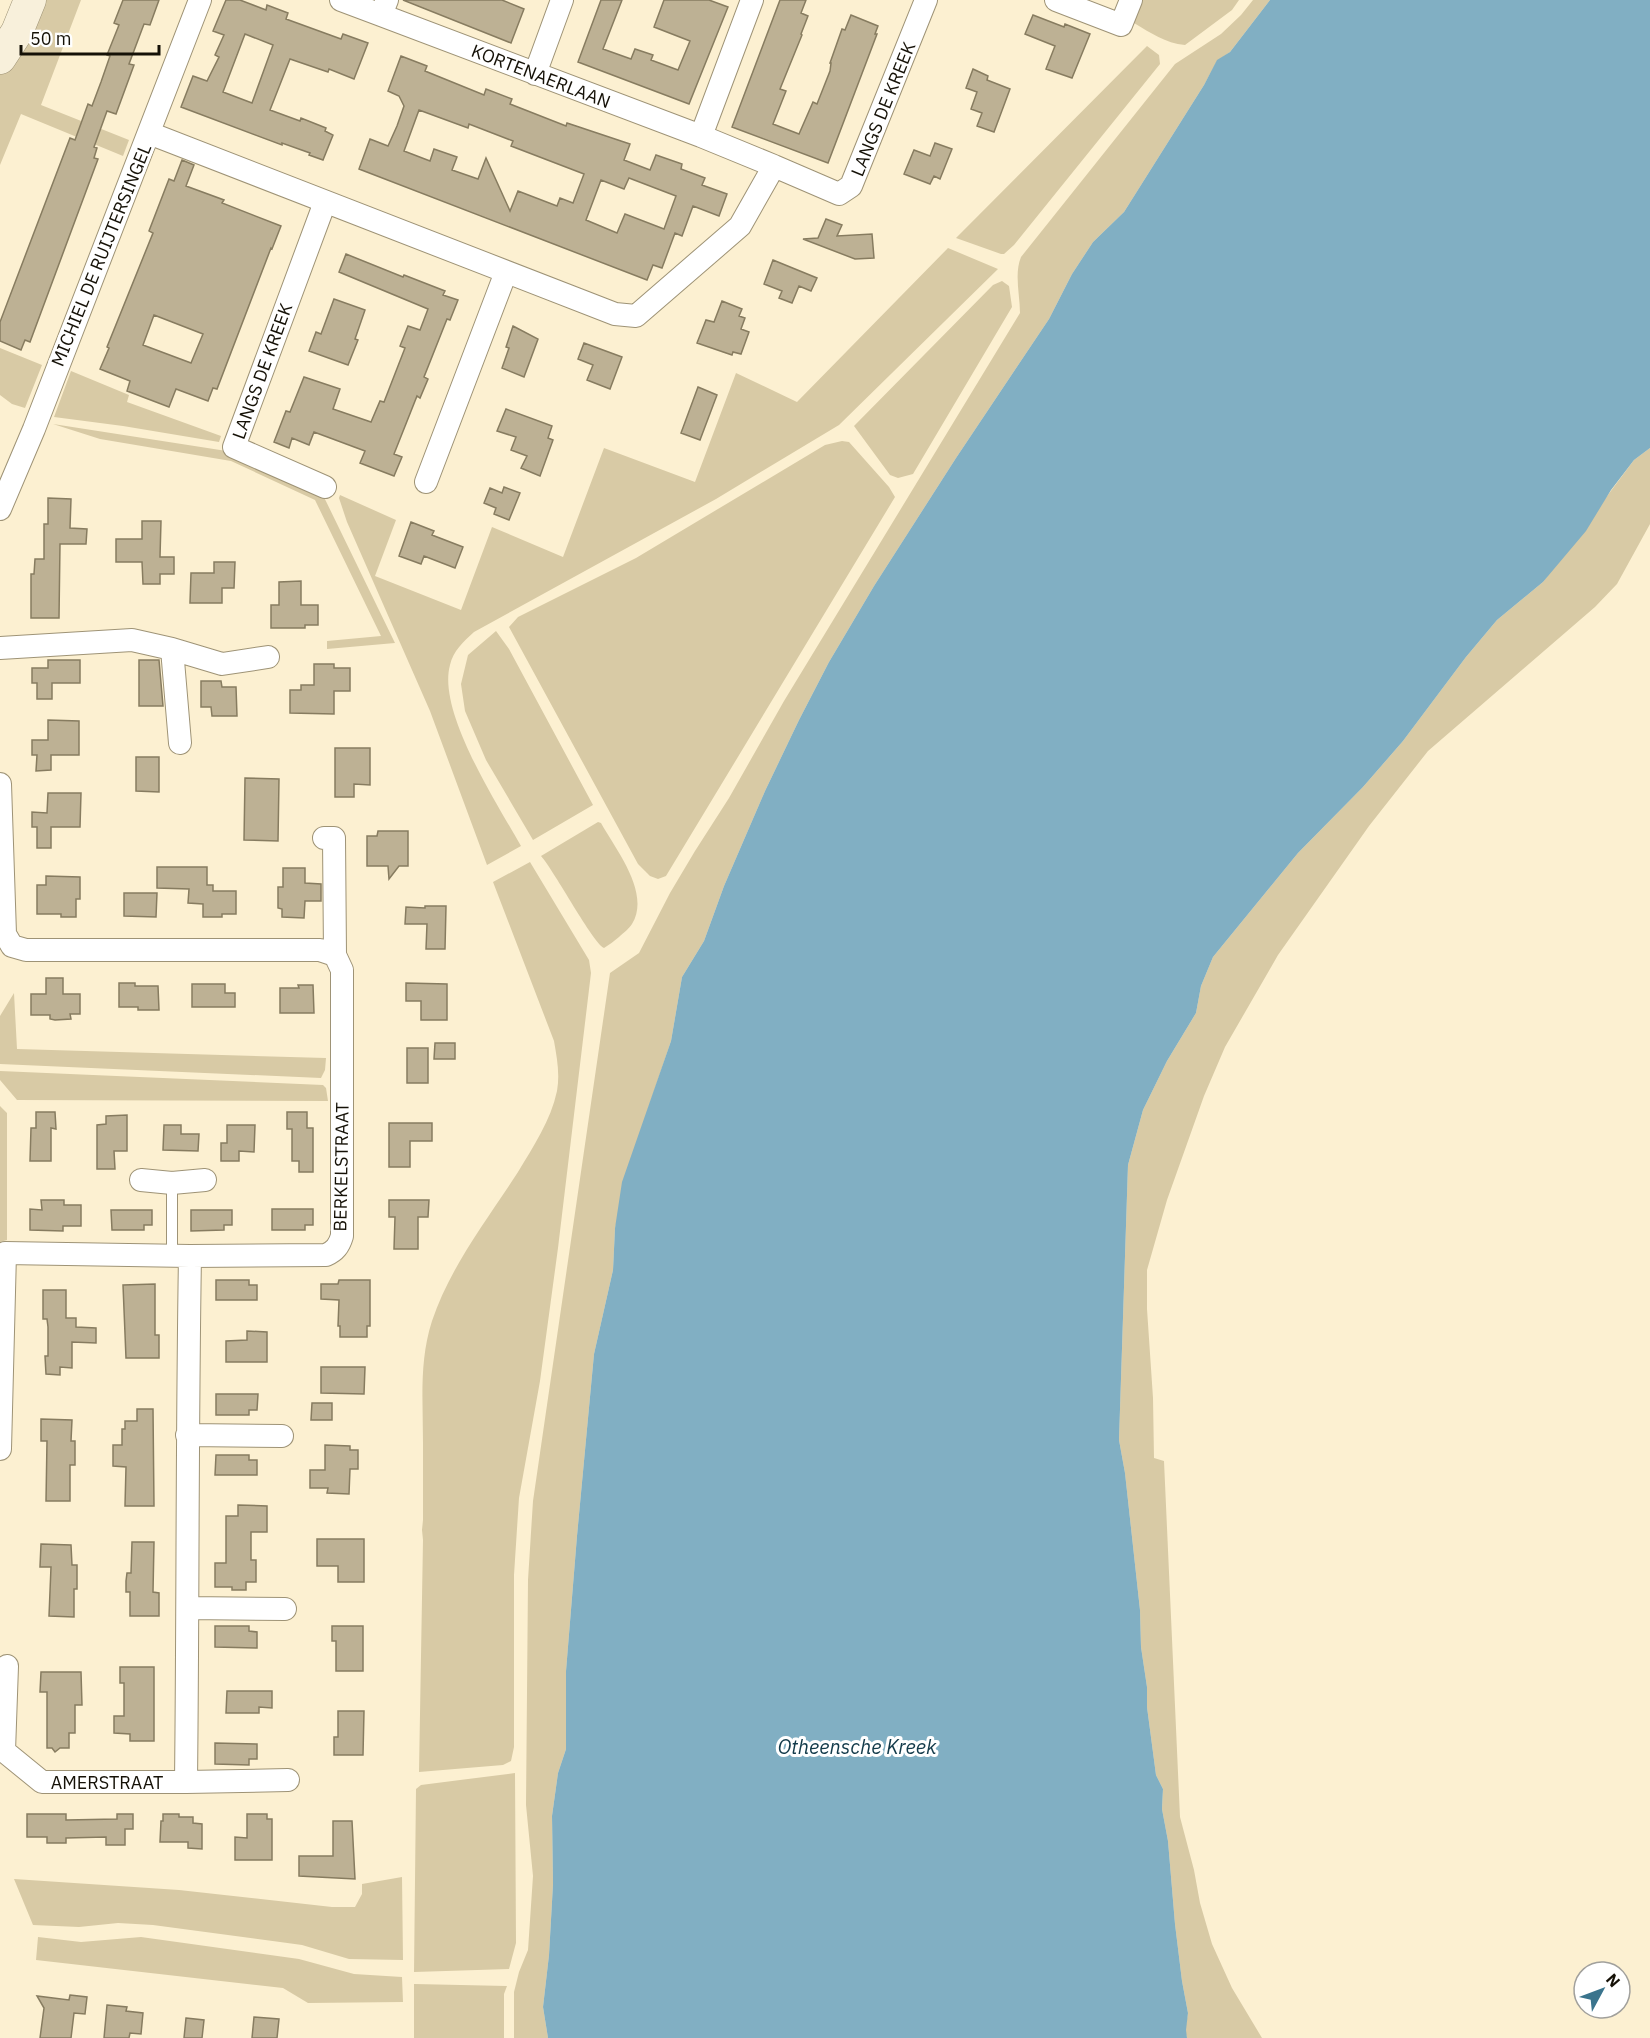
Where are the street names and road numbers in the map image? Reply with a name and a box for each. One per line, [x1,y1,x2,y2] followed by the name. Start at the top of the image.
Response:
[846,38,921,180] street label: LANGS DE KREEK
[468,39,614,113] street label: KORTENAERLAAN
[46,140,156,370] street label: MICHIEL DE RUIJTERSINGEL
[227,299,297,442] street label: LANGS DE KREEK
[328,1102,354,1232] street label: BERKELSTRAAT
[51,1771,163,1794] street label: AMERSTRAAT

